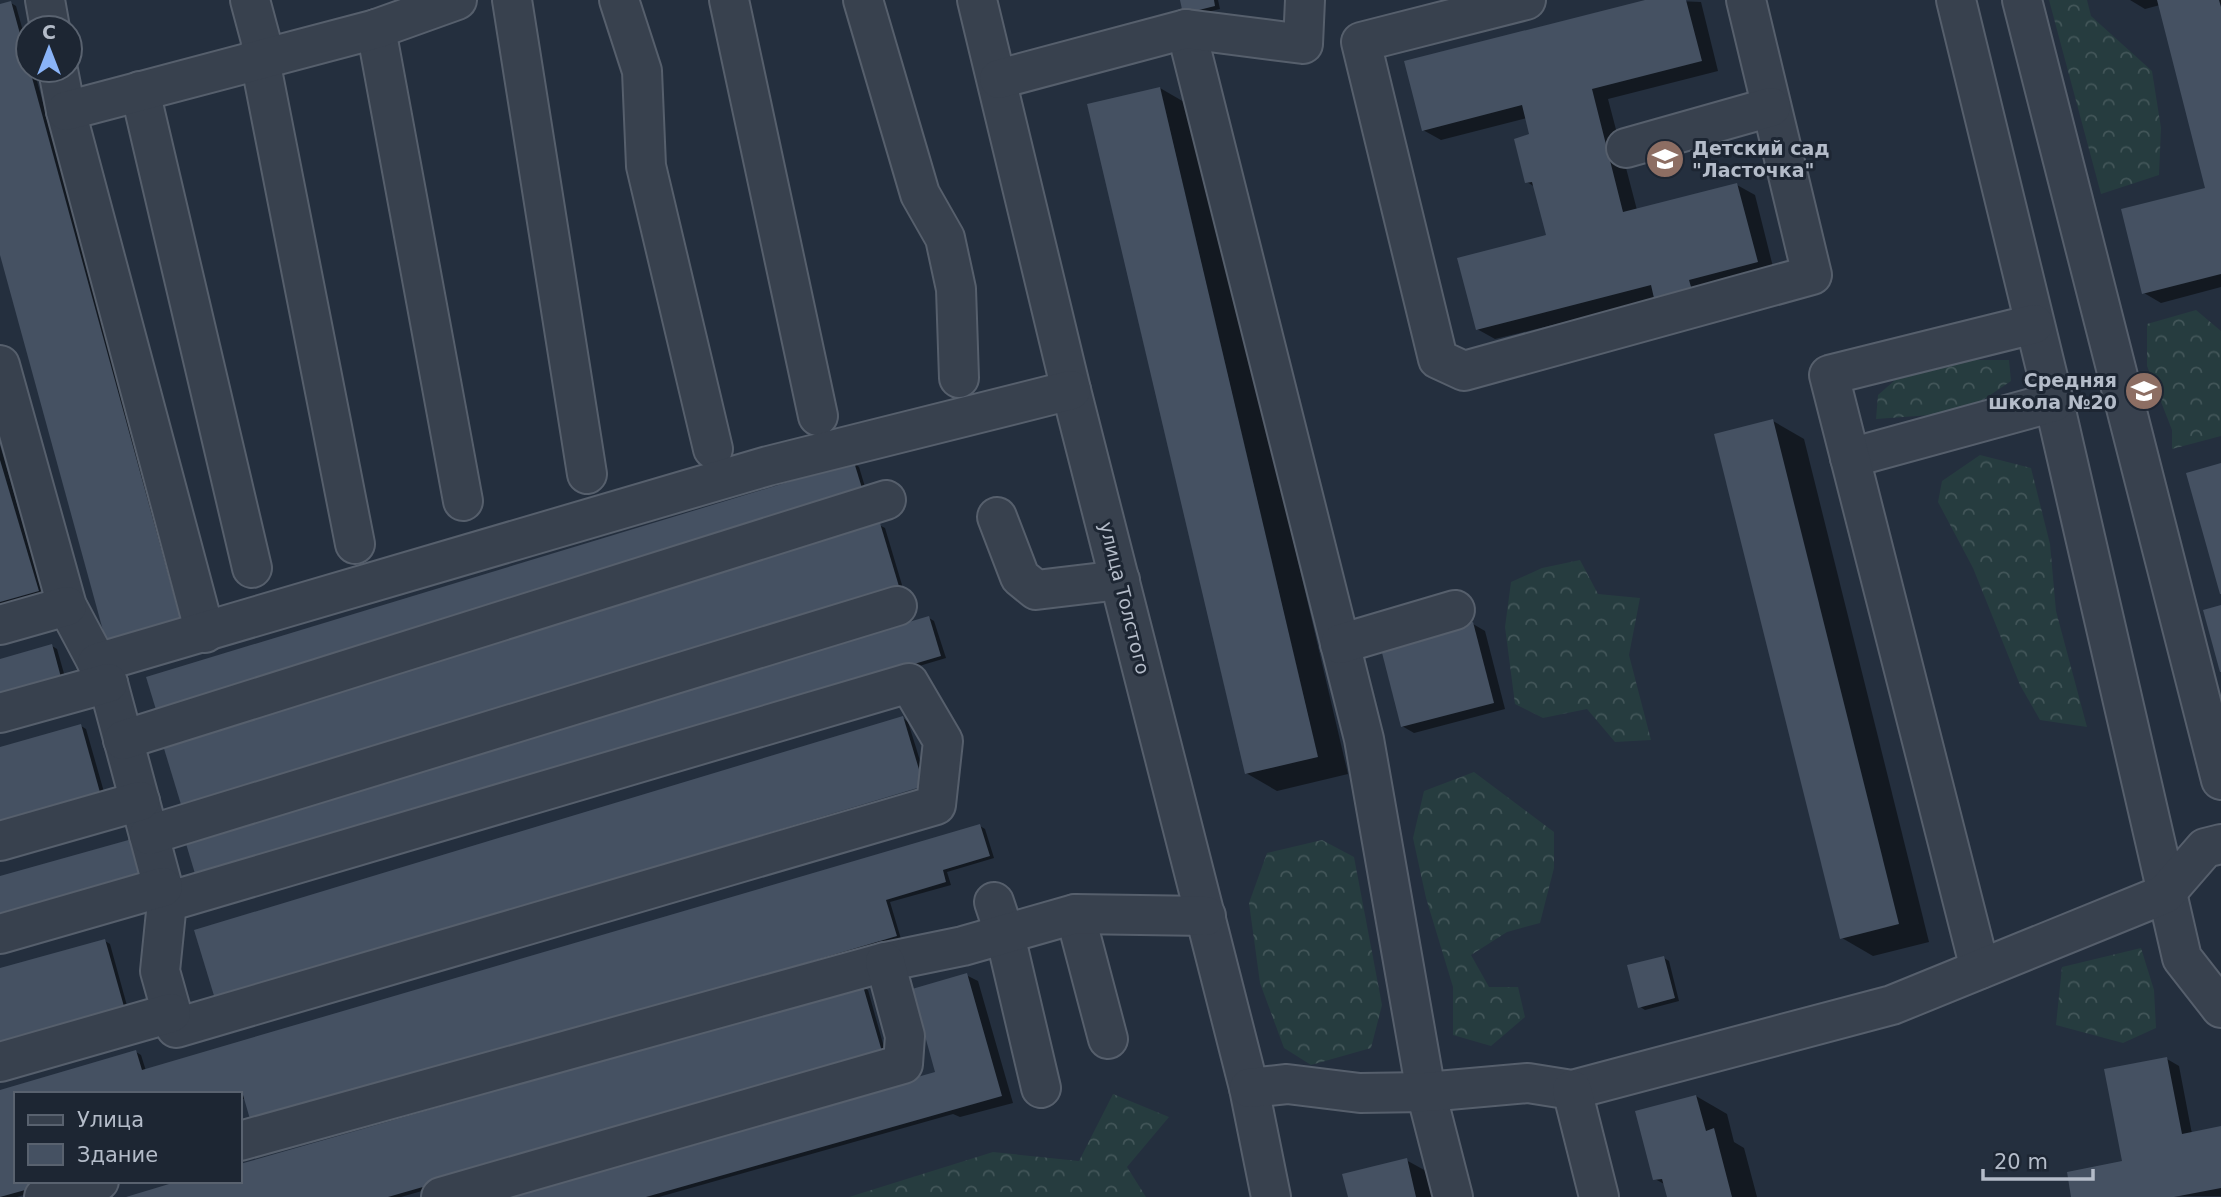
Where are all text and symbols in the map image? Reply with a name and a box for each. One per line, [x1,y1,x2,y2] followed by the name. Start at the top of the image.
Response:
[14,14,84,84] north arrow
[42,21,56,43] text: С
[1692,137,1830,181] place label: Детский сад "Ласточка"
[1644,138,1686,180] school or university icon: Детский сад "Ласточка"
[1988,369,2117,413] place label: Средняя школа №20
[2123,370,2165,412] school or university icon: Средняя школа №20
[1095,519,1155,677] street label: улица Толстого
[14,1092,242,1183] legend
[77,1108,144,1132] text: Улица
[1983,1138,2093,1182] scale bar
[77,1143,158,1167] text: Здание
[1994,1150,2048,1174] text: 20 m

